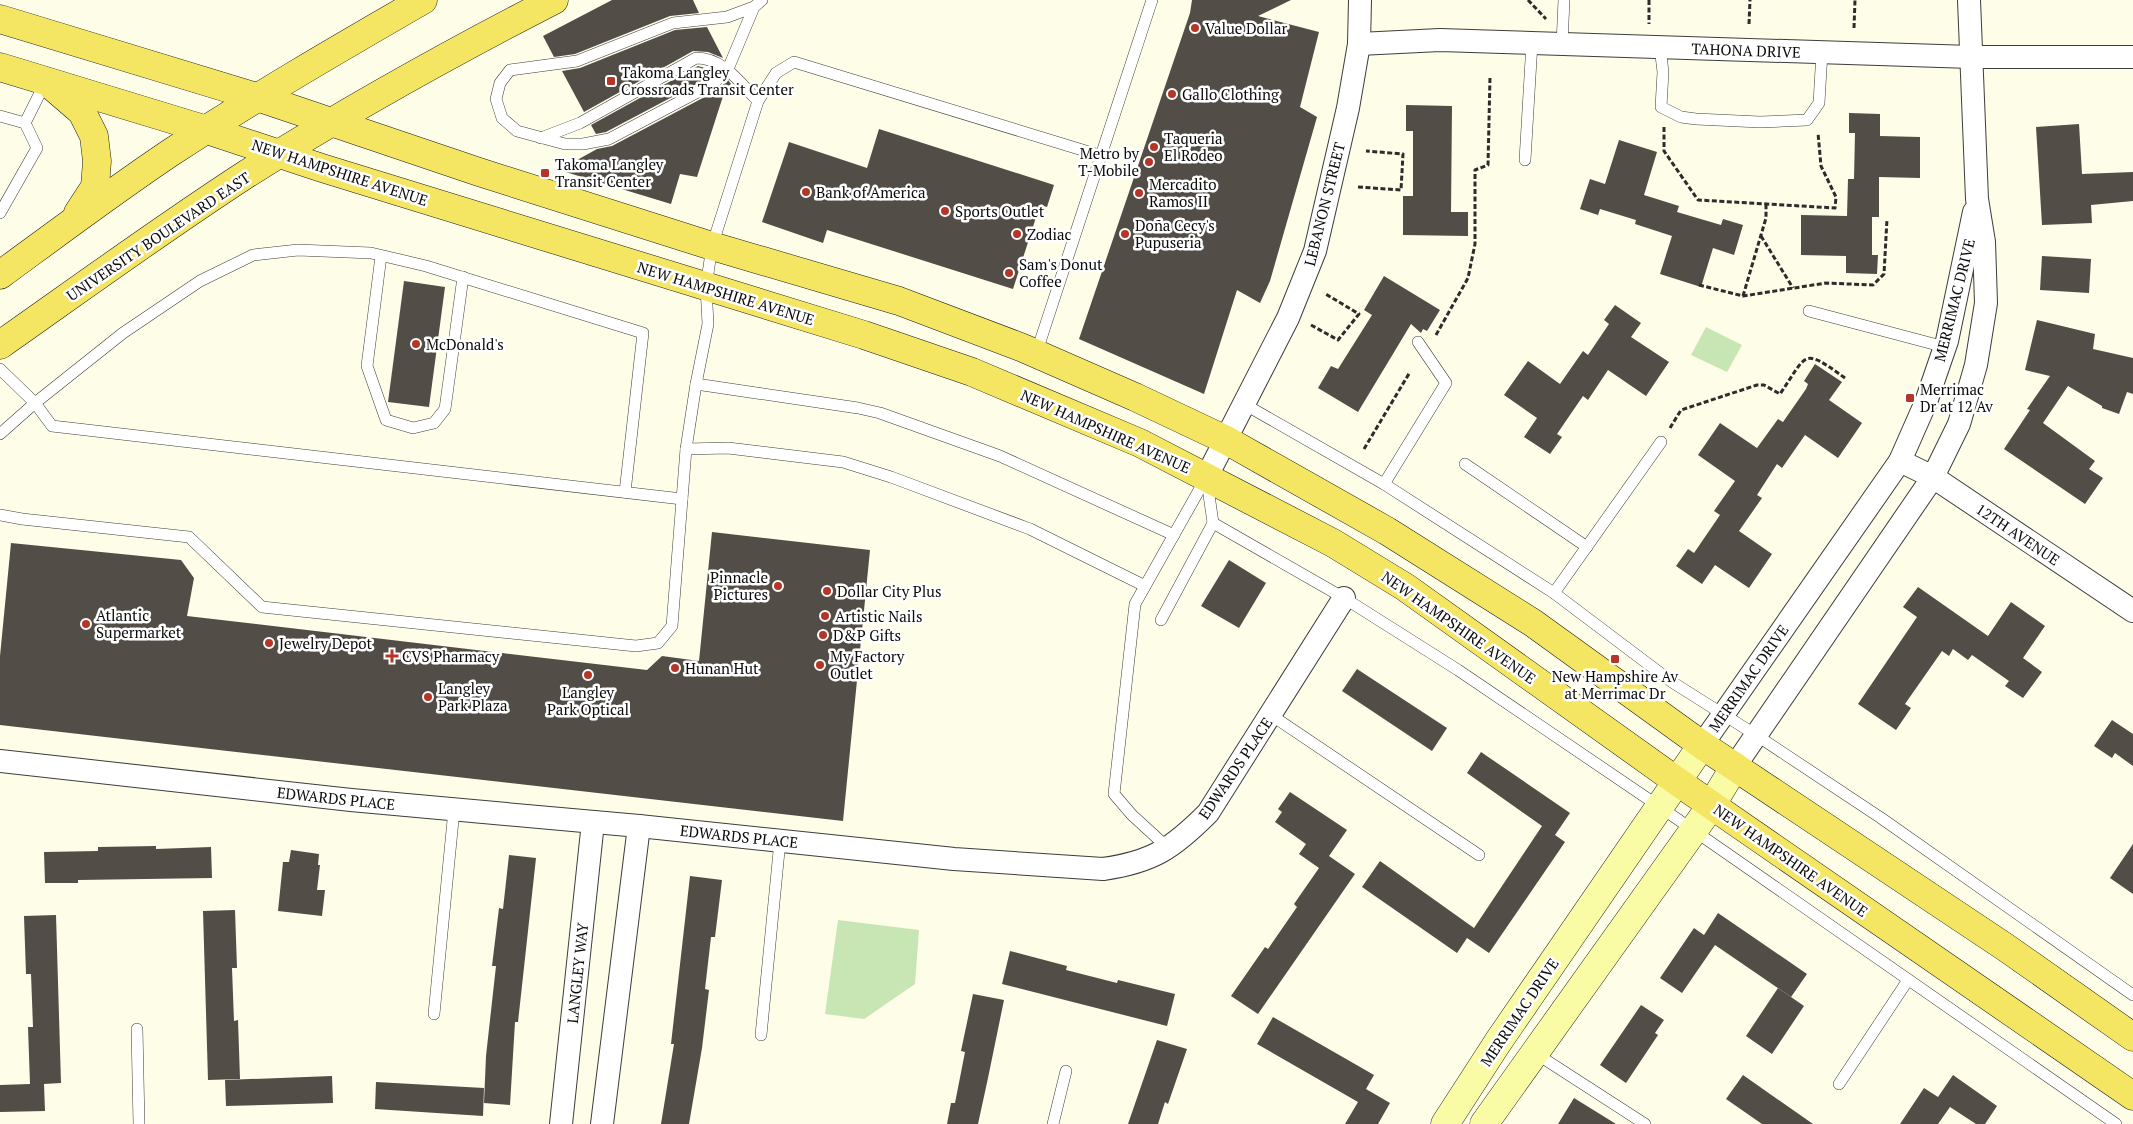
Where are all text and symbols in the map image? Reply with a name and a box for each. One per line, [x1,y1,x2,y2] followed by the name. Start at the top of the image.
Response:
[1205,18,1287,38] place label: Value Dollar
[1189,22,1201,34] marker: Value Dollar
[1691,38,1801,62] street label: TAHONA DRIVE
[621,62,794,99] place label: Takoma Langley Crossroads Transit Center
[605,75,617,87] marker: Takoma Langley Crossroads Transit Center
[1182,84,1280,104] place label: Gallo Clothing
[1166,88,1178,100] marker: Gallo Clothing
[1164,128,1223,165] place label: Taqueria El Rodeo
[249,134,431,210] street label: NEW HAMPSHIRE AVENUE
[1299,140,1349,268] street label: LEBANON STREET
[1148,141,1160,153] marker: Taqueria El Rodeo
[1078,143,1139,180] place label: Metro by T-Mobile
[555,154,664,191] place label: Takoma Langley Transit Center
[1143,156,1155,168] marker: Metro by T-Mobile
[62,167,254,305] street label: UNIVERSITY BOULEVARD EAST
[539,167,551,179] marker: Takoma Langley Transit Center
[1149,174,1217,211] place label: Mercadito Ramos II
[816,182,926,202] place label: Bank of America
[800,186,812,198] marker: Bank of America
[1133,187,1145,199] marker: Mercadito Ramos II
[955,201,1045,221] place label: Sports Outlet
[939,205,951,217] marker: Sports Outlet
[1135,215,1215,252] place label: Doña Cecy's Pupuseria
[1027,224,1072,244] place label: Zodiac
[1011,228,1023,240] marker: Zodiac
[1119,228,1131,240] marker: Doña Cecy's Pupuseria
[1929,236,1979,364] street label: MERRIMAC DRIVE
[1019,254,1103,291] place label: Sam's Donut Coffee
[635,257,817,329] street label: NEW HAMPSHIRE AVENUE
[1003,267,1015,279] marker: Sam's Donut Coffee
[426,334,504,354] place label: McDonald's
[410,338,422,350] marker: McDonald's
[1920,379,1993,416] place label: Merrimac Dr at 12 Av
[1018,384,1194,478] street label: NEW HAMPSHIRE AVENUE
[1904,392,1916,404] marker: Merrimac Dr at 12 Av
[1972,499,2064,569] street label: 12TH AVENUE
[1378,566,1540,688] street label: NEW HAMPSHIRE AVENUE
[710,567,768,604] place label: Pinnacle Pictures
[772,580,784,592] marker: Pinnacle Pictures
[837,581,941,601] place label: Dollar City Plus
[821,585,833,597] marker: Dollar City Plus
[96,605,182,642] place label: Atlantic Supermarket
[835,606,922,626] place label: Artistic Nails
[819,610,831,622] marker: Artistic Nails
[80,618,92,630] marker: Atlantic Supermarket
[1704,621,1792,735] street label: MERRIMAC DRIVE
[833,625,901,645] place label: D&P Gifts
[817,629,829,641] marker: D&P Gifts
[279,633,372,653] place label: Jewelry Depot
[263,637,275,649] marker: Jewelry Depot
[402,646,500,666] place label: CVS Pharmacy
[830,646,905,683] place label: My Factory Outlet
[386,650,398,662] marker: CVS Pharmacy
[1609,653,1621,665] marker: New Hampshire Av at Merrimac Dr
[685,658,759,678] place label: Hunan Hut
[814,659,826,671] marker: My Factory Outlet
[669,662,681,674] marker: Hunan Hut
[1552,666,1679,703] place label: New Hampshire Av at Merrimac Dr
[582,669,594,681] marker: Langley Park Optical
[438,678,508,715] place label: Langley Park Plaza
[547,682,629,719] place label: Langley Park Optical
[422,691,434,703] marker: Langley Park Plaza
[1194,713,1276,823] street label: EDWARDS PLACE
[276,782,396,814] street label: EDWARDS PLACE
[1710,799,1872,921] street label: NEW HAMPSHIRE AVENUE
[679,820,799,852] street label: EDWARDS PLACE
[562,921,592,1024] street label: LANGLEY WAY
[1475,954,1563,1070] street label: MERRIMAC DRIVE

